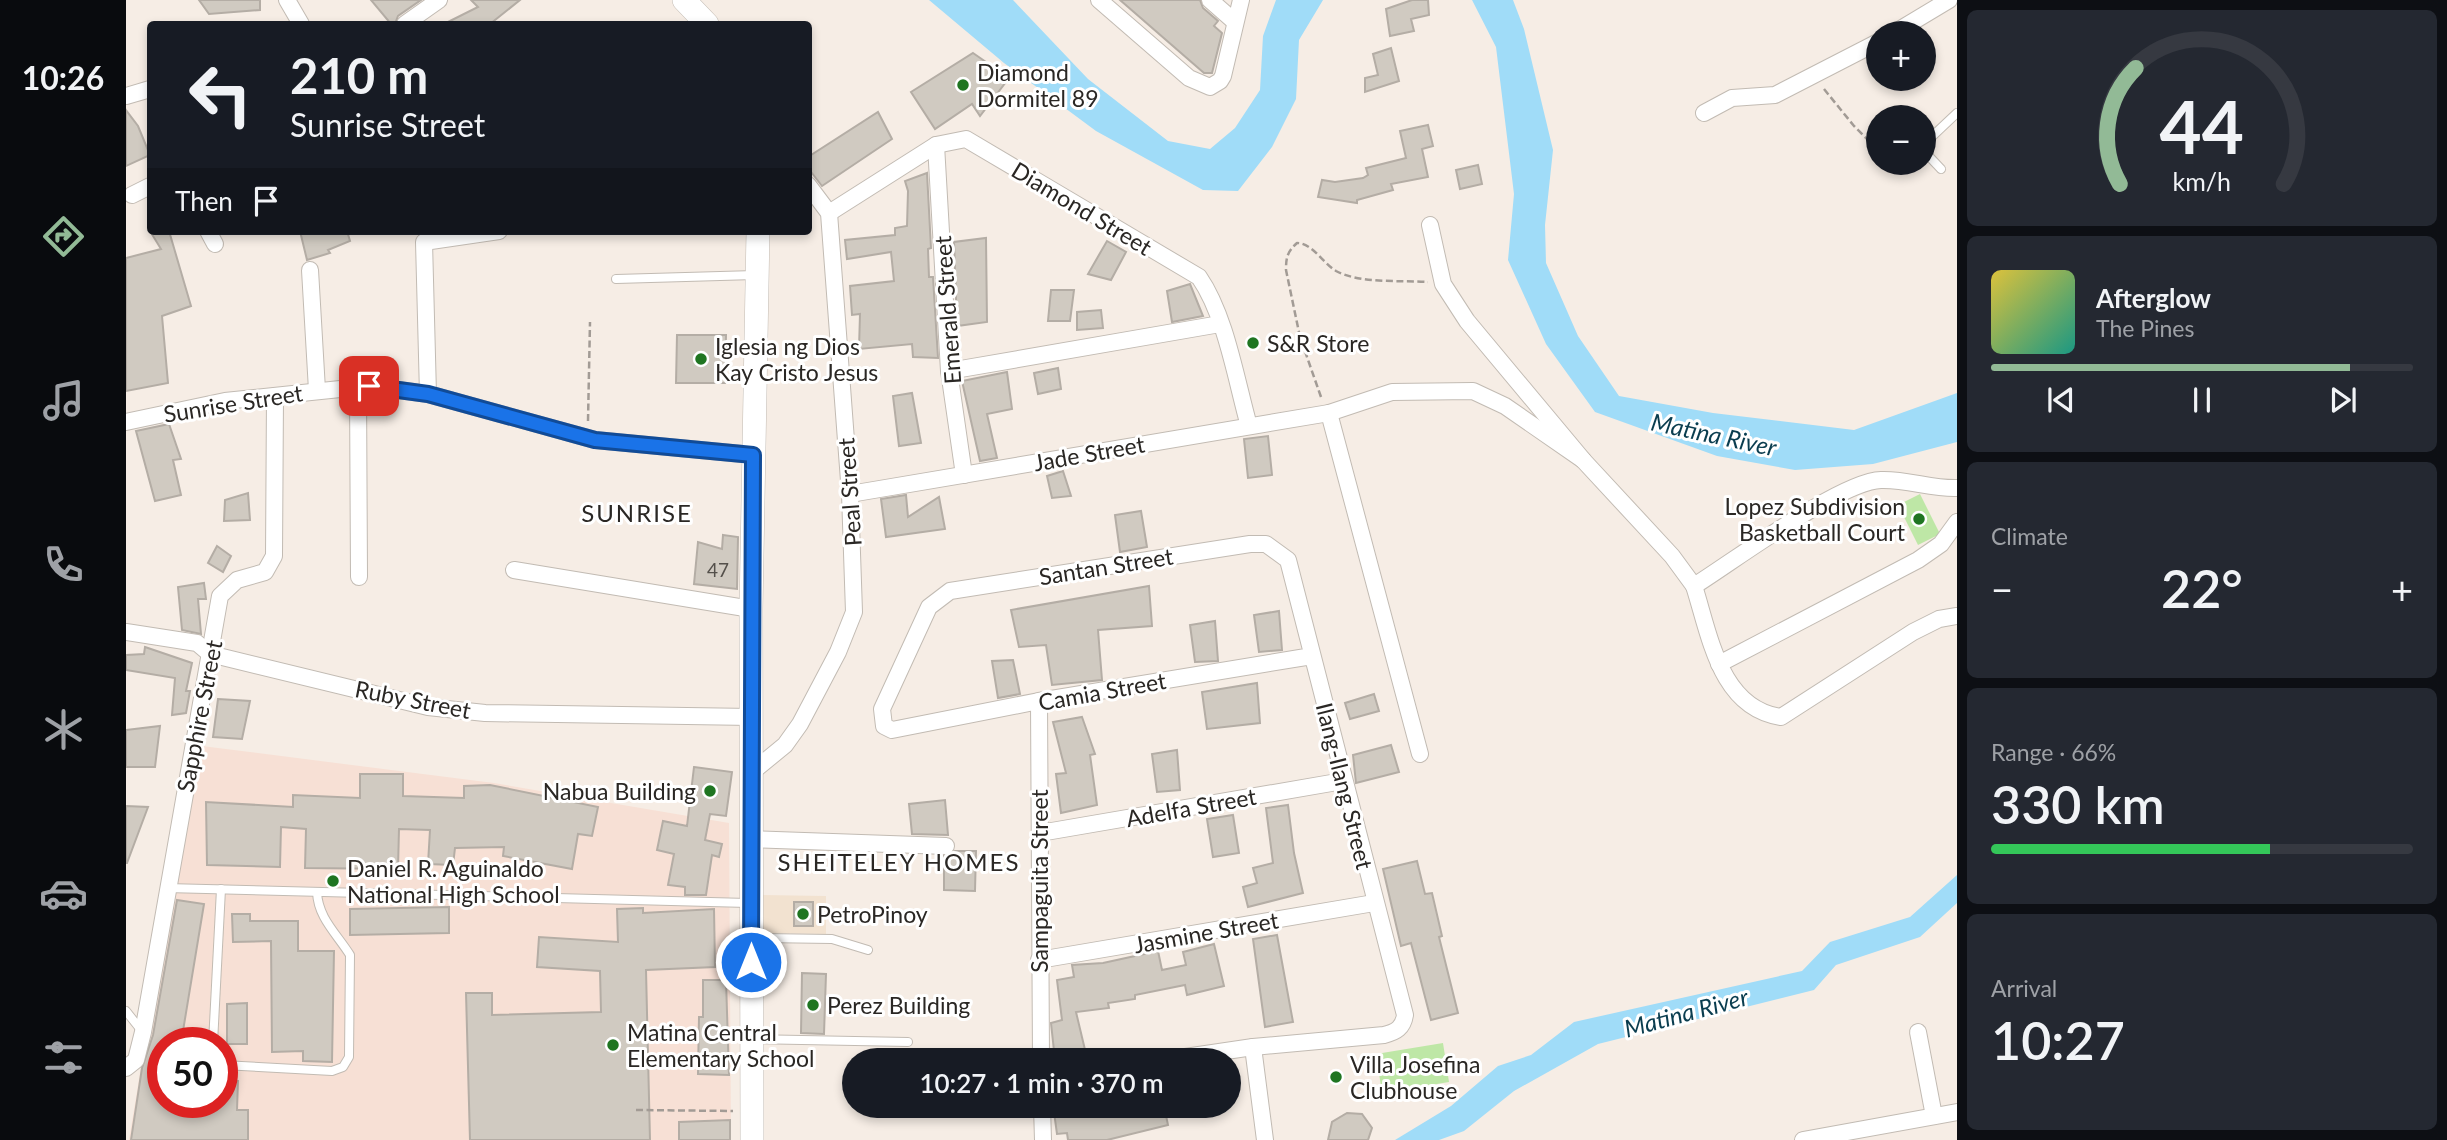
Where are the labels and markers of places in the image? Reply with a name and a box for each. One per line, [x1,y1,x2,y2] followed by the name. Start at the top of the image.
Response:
[977,58,1099,112] place label: Diamond Dormitel 89
[955,77,971,93] marker: Diamond Dormitel 89
[1267,329,1369,357] place label: S&R Store
[715,332,878,386] place label: Iglesia ng Dios Kay Cristo Jesus
[1245,335,1261,351] marker: S&R Store
[693,351,709,367] marker: Iglesia ng Dios Kay Cristo Jesus
[339,356,399,416] pin
[1725,492,1906,546] place label: Lopez Subdivision Basketball Court
[1911,511,1927,527] marker: Lopez Subdivision Basketball Court
[543,777,696,805] place label: Nabua Building
[702,783,718,799] marker: Nabua Building
[347,854,560,908] place label: Daniel R. Aguinaldo National High School
[325,873,341,889] marker: Daniel R. Aguinaldo National High School
[817,900,928,928] place label: PetroPinoy
[795,906,811,922] marker: PetroPinoy
[827,991,970,1019] place label: Perez Building
[805,997,821,1013] marker: Perez Building
[627,1018,814,1072] place label: Matina Central Elementary School
[605,1037,621,1053] marker: Matina Central Elementary School
[1350,1050,1480,1104] place label: Villa Josefina Clubhouse
[1328,1069,1344,1085] marker: Villa Josefina Clubhouse

